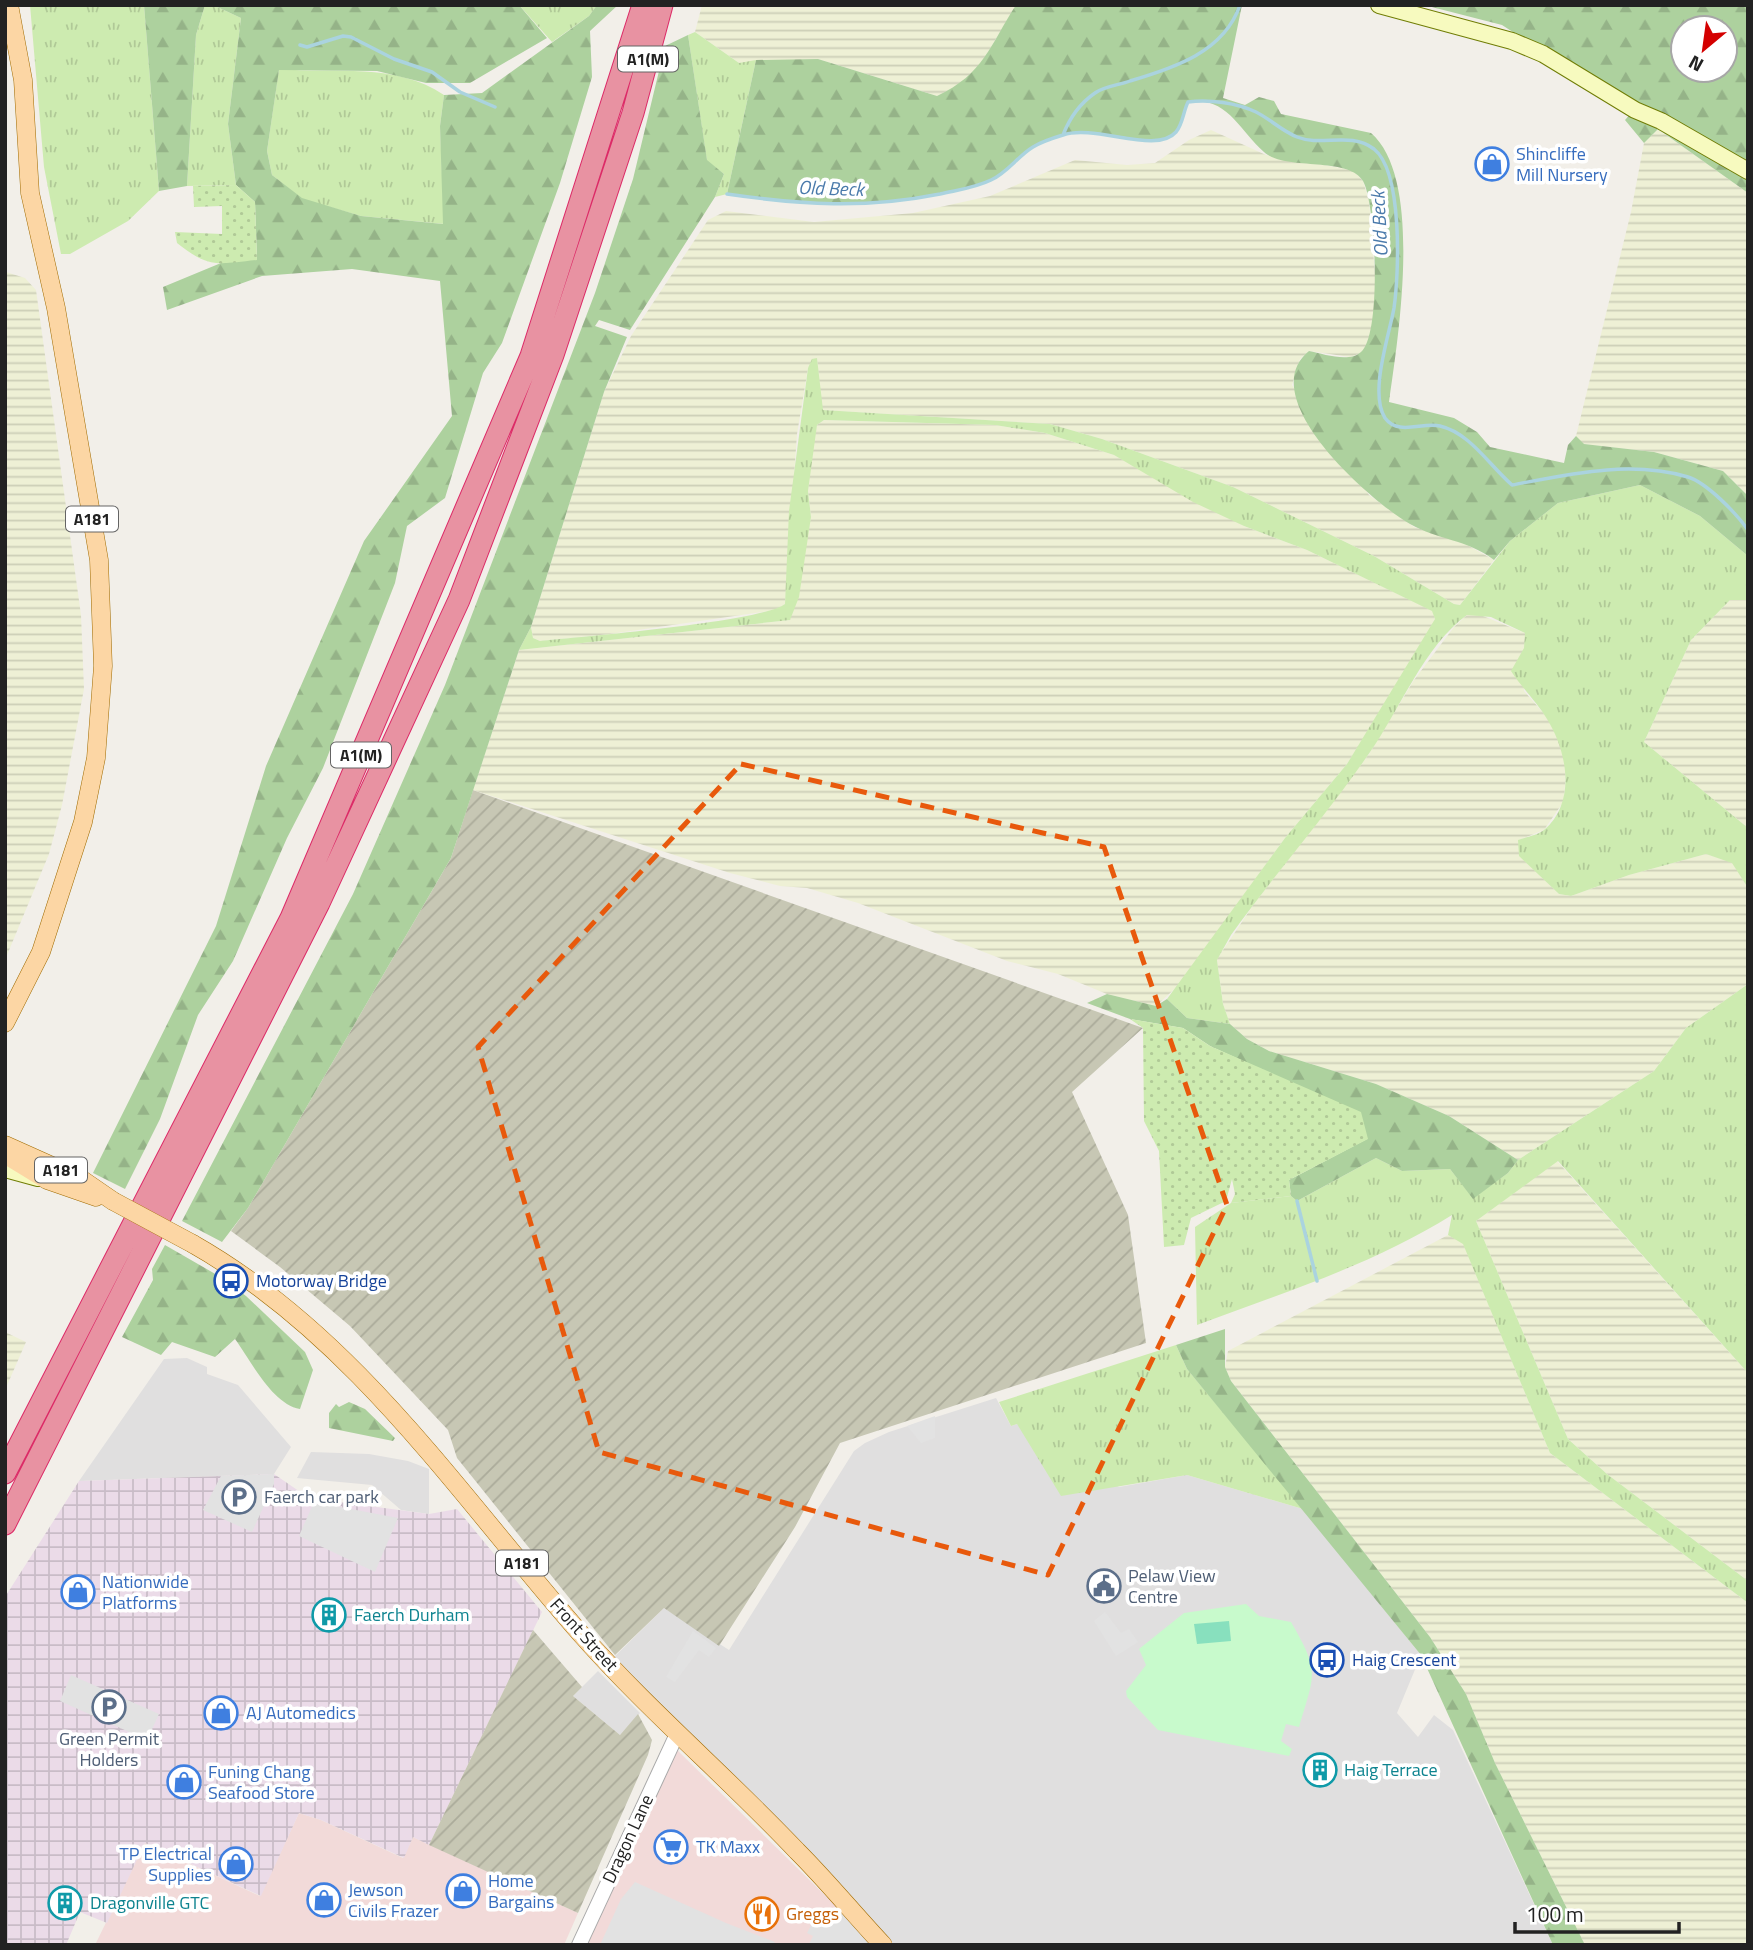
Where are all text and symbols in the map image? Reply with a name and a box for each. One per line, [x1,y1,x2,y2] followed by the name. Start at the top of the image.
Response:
[1669,14,1739,84] north arrow
[618,46,678,72] road number: A1(M)
[1683,48,1708,80] text: N
[1516,140,1608,188] place label: Shincliffe Mill Nursery
[1473,145,1511,183] shop icon: Shincliffe Mill Nursery
[798,172,867,203] water label: Old Beck
[1362,188,1395,258] water label: Old Beck
[66,506,118,532] road number: A181
[331,742,391,768] road number: A1(M)
[35,1158,87,1182] road number: A181
[212,1262,250,1300] bus stop icon: Motorway Bridge
[256,1267,387,1294] place label: Motorway Bridge
[220,1478,258,1516] parking icon: Faerch car park
[264,1483,379,1510] place label: Faerch car park
[496,1550,548,1576] road number: A181
[1128,1562,1216,1610] place label: Pelaw View Centre
[1085,1567,1123,1605] public building icon: Pelaw View Centre
[102,1568,189,1616] place label: Nationwide Platforms
[59,1573,97,1611] shop icon: Nationwide Platforms
[544,1592,625,1678] street label: Front Street
[310,1596,348,1634] building icon: Faerch Durham
[354,1601,470,1628] place label: Faerch Durham
[1308,1641,1346,1679] bus stop icon: Haig Crescent
[1352,1646,1457,1673] place label: Haig Crescent
[90,1688,128,1726] parking icon: Green Permit Holders
[202,1694,240,1732] shop icon: AJ Automedics
[246,1699,356,1726] place label: AJ Automedics
[59,1725,160,1773] place label: Green Permit Holders
[1301,1751,1339,1789] building icon: Haig Terrace
[1344,1756,1438,1783] place label: Haig Terrace
[208,1758,315,1806] place label: Funing Chang Seafood Store
[165,1763,203,1801] shop icon: Funing Chang Seafood Store
[595,1790,660,1888] street label: Dragon Lane
[652,1828,690,1866] supermarket icon: TK Maxx
[696,1833,760,1860] place label: TK Maxx
[119,1840,212,1888] place label: TP Electrical Supplies
[217,1845,255,1883] shop icon: TP Electrical Supplies
[488,1867,554,1915] place label: Home Bargains
[444,1872,482,1910] shop icon: Home Bargains
[348,1876,439,1924] place label: Jewson Civils Frazer
[305,1881,343,1919] shop icon: Jewson Civils Frazer
[46,1884,84,1922] building icon: Dragonville GTC
[90,1889,209,1916] place label: Dragonville GTC
[1515,1890,1680,1934] scale bar
[743,1895,781,1933] restaurant icon: Greggs
[1526,1898,1583,1930] text: 100 m
[786,1900,839,1927] place label: Greggs

